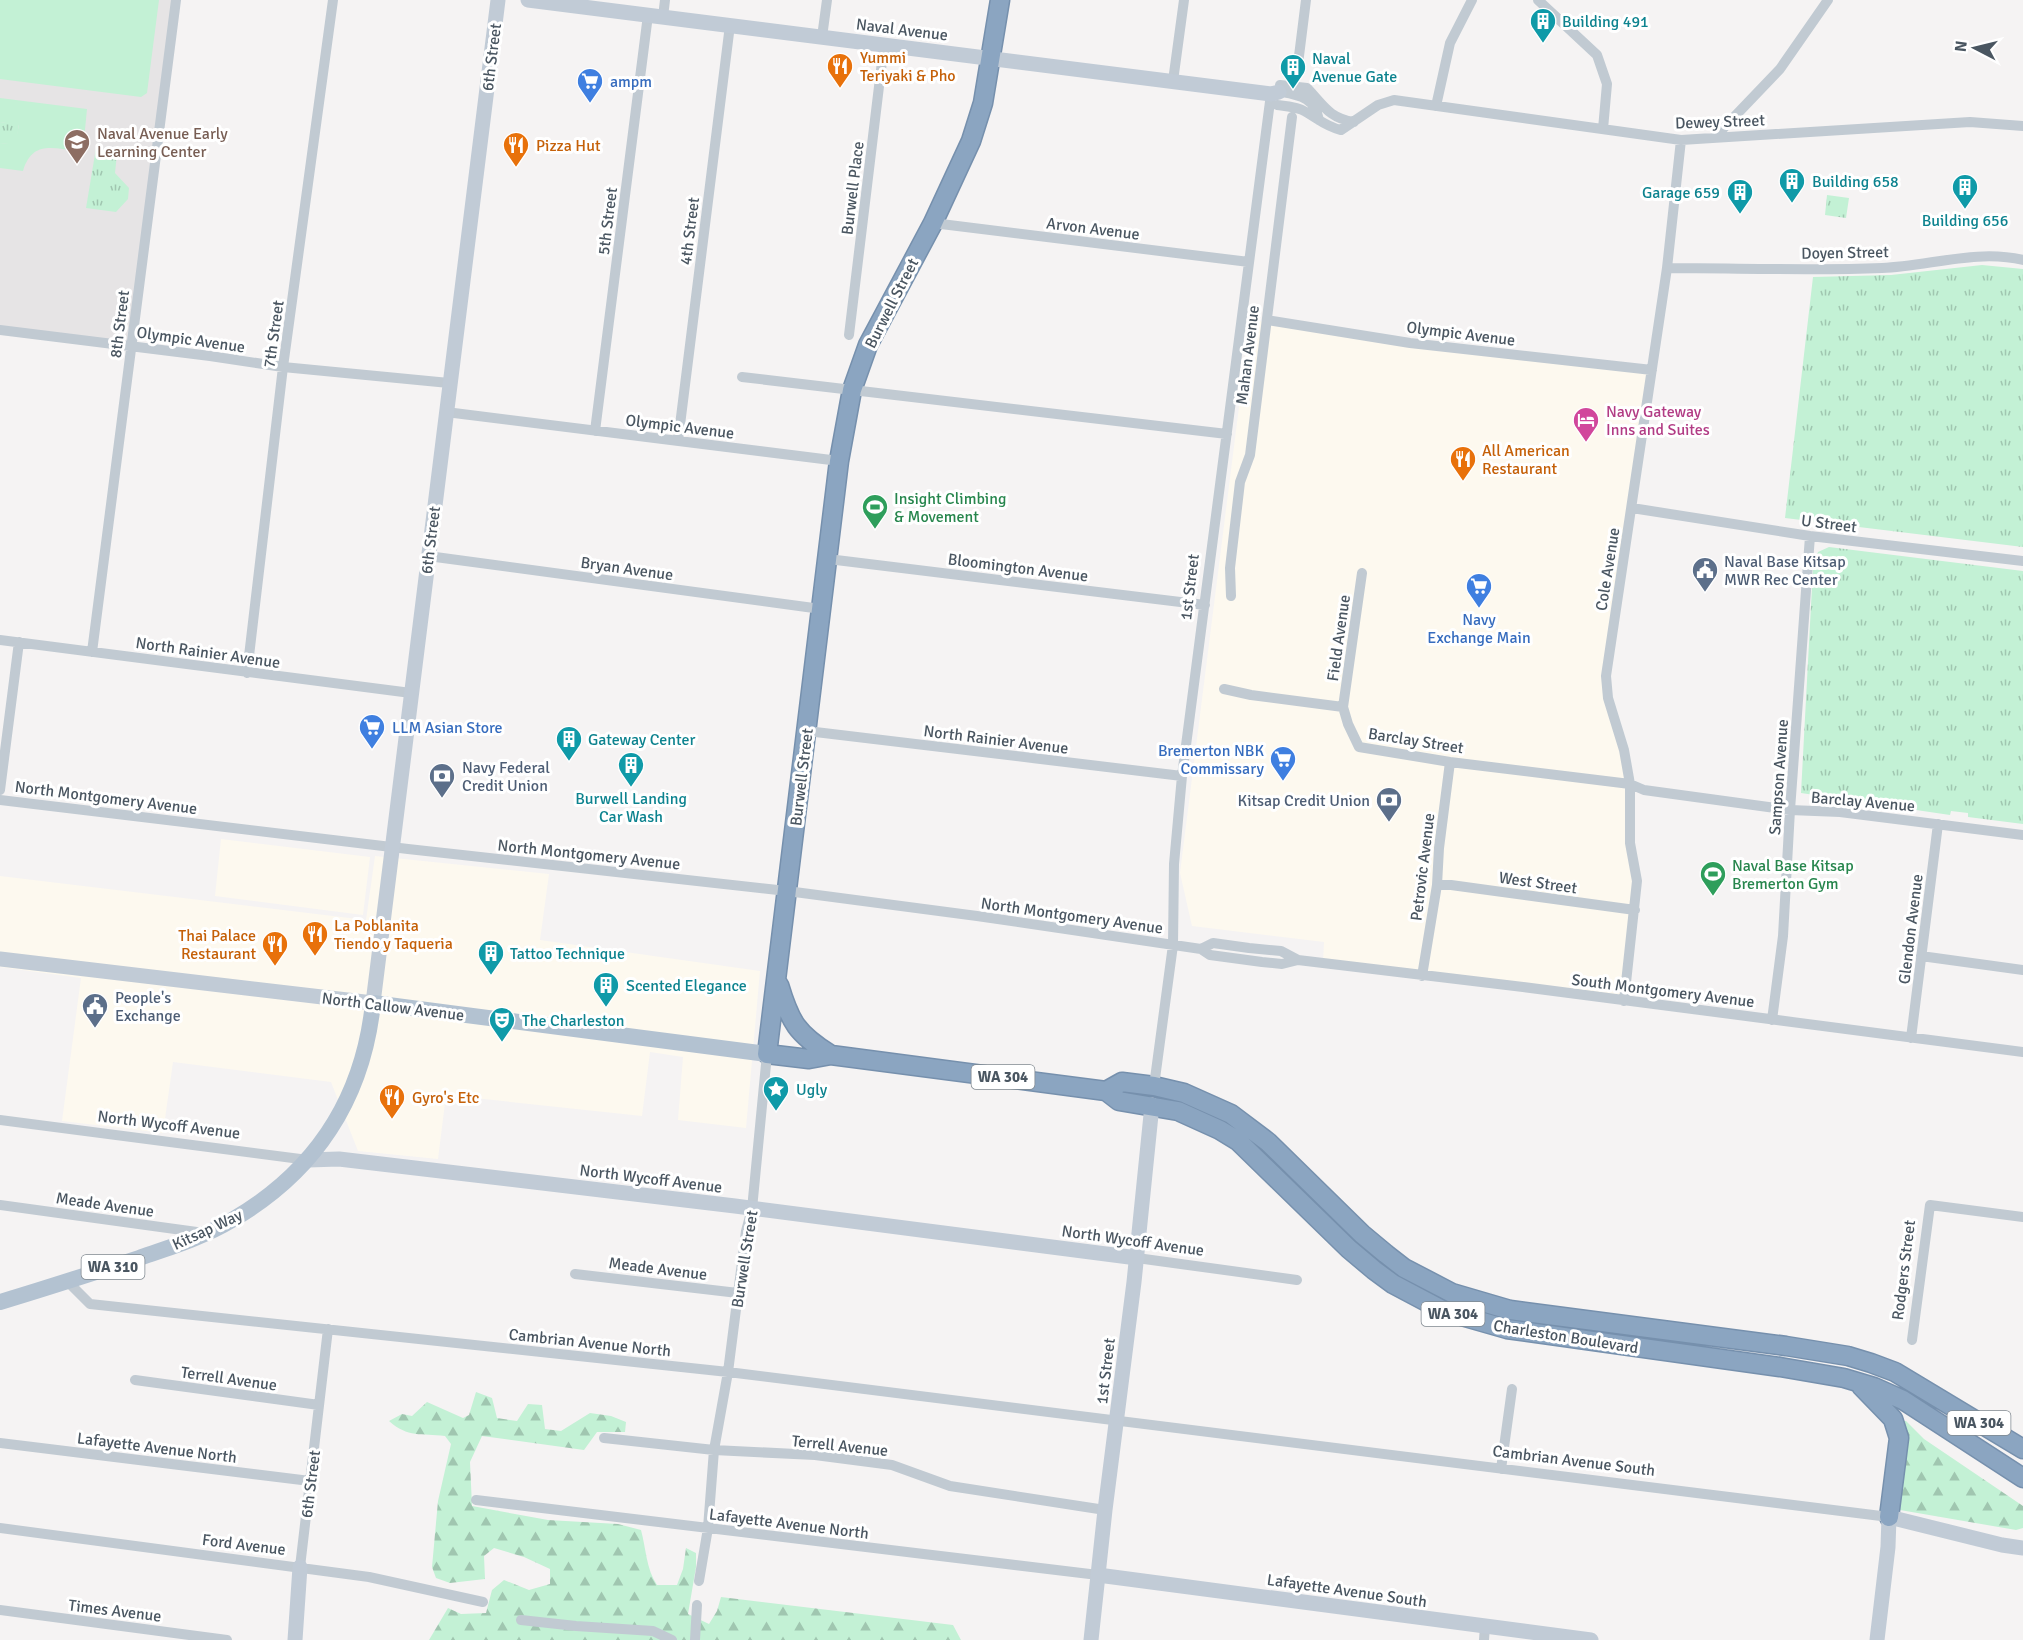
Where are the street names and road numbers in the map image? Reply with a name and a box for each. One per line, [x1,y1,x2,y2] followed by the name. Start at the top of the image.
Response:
[855,14,949,46] street label: Naval Avenue
[478,22,506,92] street label: 6th Street
[1675,110,1766,134] street label: Dewey Street
[837,140,869,236] street label: Burwell Place
[594,186,622,256] street label: 5th Street
[676,196,704,266] street label: 4th Street
[1045,213,1141,245] street label: Arvon Avenue
[1801,242,1889,264] street label: Doyen Street
[861,255,923,352] street label: Burwell Street
[106,289,134,359] street label: 8th Street
[259,299,289,369] street label: 7th Street
[1232,304,1264,406] street label: Mahan Avenue
[1405,317,1516,351] street label: Olympic Avenue
[135,322,246,357] street label: Olympic Avenue
[624,410,735,444] street label: Olympic Avenue
[417,505,445,575] street label: 6th Street
[1800,511,1858,537] street label: U Street
[1592,526,1624,612] street label: Cole Avenue
[947,549,1089,587] street label: Bloomington Avenue
[579,553,675,585] street label: Bryan Avenue
[1176,553,1204,621] street label: 1st Street
[1323,594,1355,683] street label: Field Avenue
[134,633,281,673] street label: North Rainier Avenue
[1765,719,1793,836] street label: Sampson Avenue
[922,721,1069,759] street label: North Rainier Avenue
[1367,724,1465,758] street label: Barclay Street
[786,727,818,827] street label: Burwell Street
[14,777,198,819] street label: North Montgomery Avenue
[1810,787,1916,817] street label: Barclay Avenue
[1406,812,1440,922] street label: Petrovic Avenue
[497,835,681,875] street label: North Montgomery Avenue
[1497,868,1579,898] street label: West Street
[1894,873,1928,985] street label: Glendon Avenue
[980,893,1164,939] street label: North Montgomery Avenue
[1570,970,1755,1012] street label: South Montgomery Avenue
[321,988,465,1026] street label: North Callow Avenue
[972,1065,1034,1089] road number: WA 304
[96,1106,241,1144] street label: North Wycoff Avenue
[578,1160,723,1198] street label: North Wycoff Avenue
[54,1188,155,1222] street label: Meade Avenue
[169,1205,246,1255] street label: Kitsap Way
[727,1209,763,1309] street label: Burwell Street
[1888,1219,1920,1321] street label: Rodgers Street
[1060,1221,1205,1261] street label: North Wycoff Avenue
[608,1253,708,1285] street label: Meade Avenue
[82,1255,144,1279] road number: WA 310
[1422,1302,1484,1326] road number: WA 304
[1492,1316,1640,1358] street label: Charleston Boulevard
[508,1325,672,1361] street label: Cambrian Avenue North
[1092,1337,1120,1405] street label: 1st Street
[180,1362,278,1396] street label: Terrell Avenue
[1948,1411,2010,1435] road number: WA 304
[76,1428,238,1468] street label: Lafayette Avenue North
[791,1431,889,1461] street label: Terrell Avenue
[1491,1441,1656,1481] street label: Cambrian Avenue South
[297,1449,325,1519] street label: 6th Street
[708,1504,870,1544] street label: Lafayette Avenue North
[201,1530,287,1560] street label: Ford Avenue
[1266,1570,1428,1612] street label: Lafayette Avenue South
[67,1595,163,1627] street label: Times Avenue

